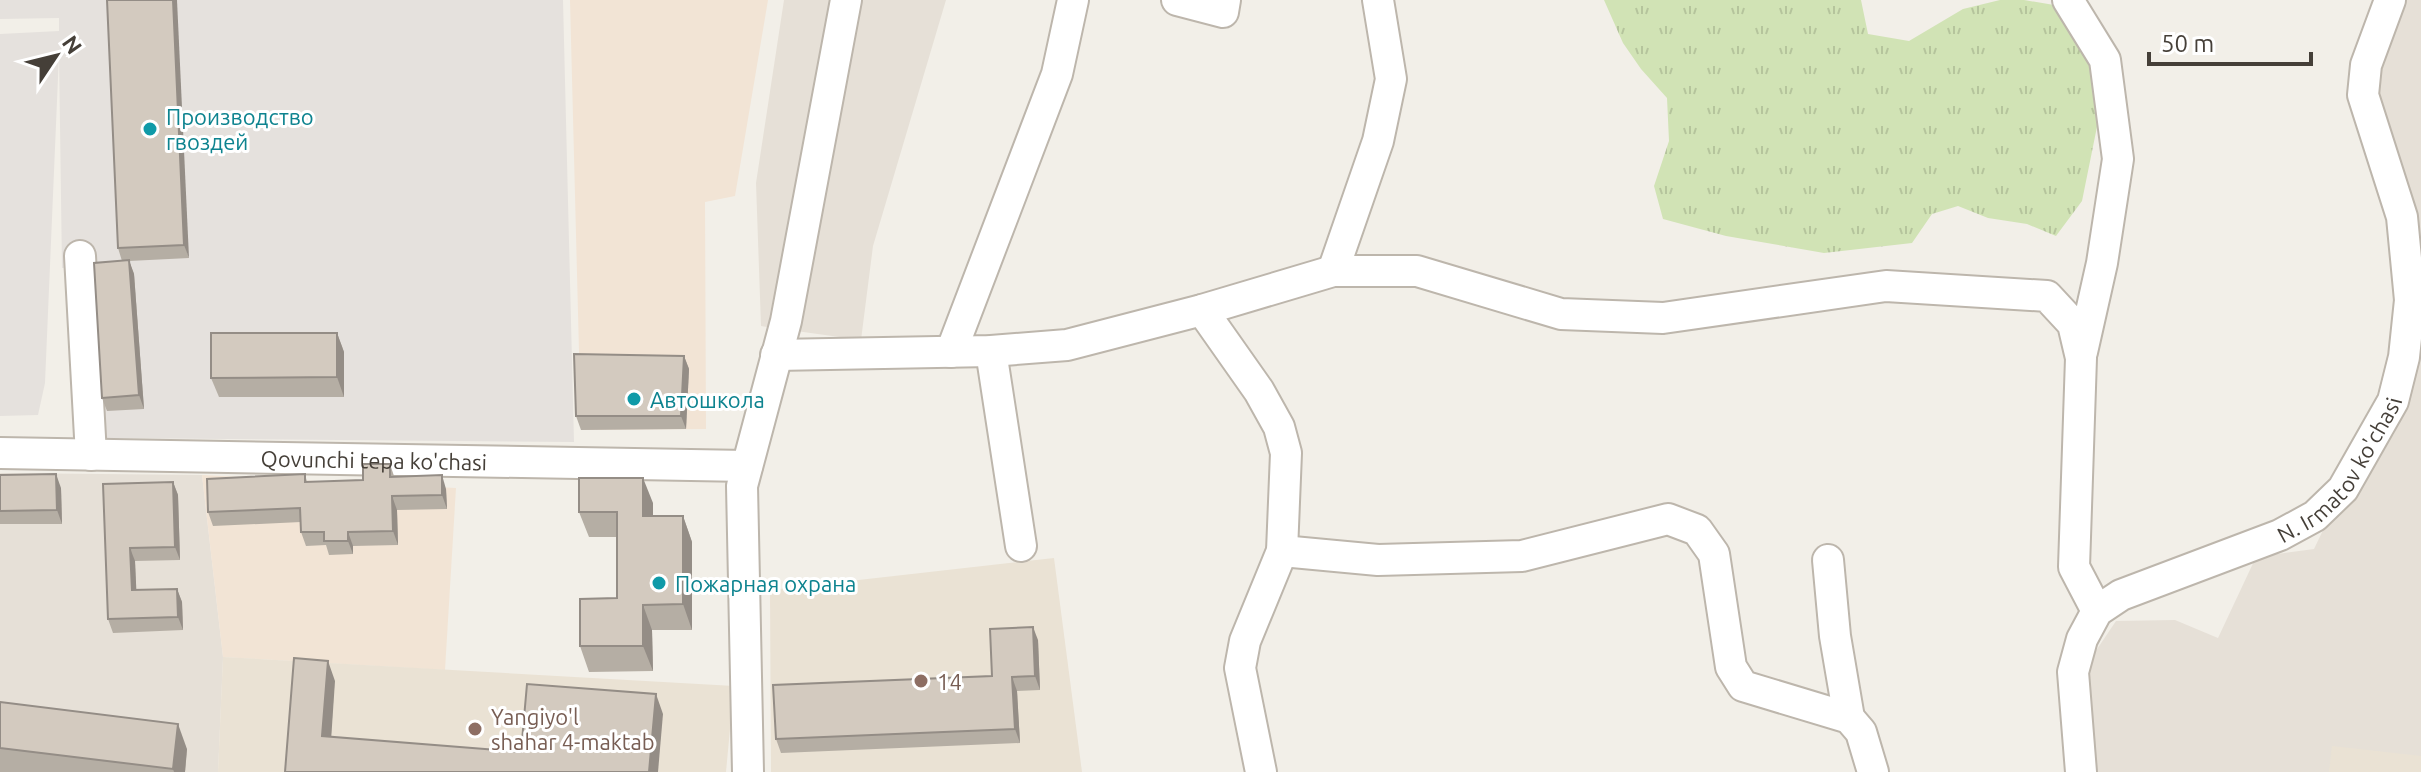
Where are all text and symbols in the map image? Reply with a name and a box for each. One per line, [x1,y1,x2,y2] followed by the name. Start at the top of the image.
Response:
[16,16,96,96] north arrow
[2149,16,2311,66] scale bar
[58,30,88,58] text: N
[2161,30,2214,57] text: 50 m
[166,104,314,154] place label: Производство гвоздей
[141,120,159,138] marker: Производство гвоздей
[650,387,765,412] place label: Автошкола
[625,390,643,408] marker: Автошкола
[2273,395,2406,547] street label: N. Irmatov ko'chasi
[261,445,487,474] street label: Qovunchi tepa ko'chasi
[675,571,856,596] place label: Пожарная охрана
[650,574,668,592] marker: Пожарная охрана
[937,669,962,694] place label: 14
[912,672,930,690] marker: 14
[491,704,655,754] place label: Yangiyo'l shahar 4-maktab
[466,720,484,738] marker: Yangiyo'l shahar 4-maktab

